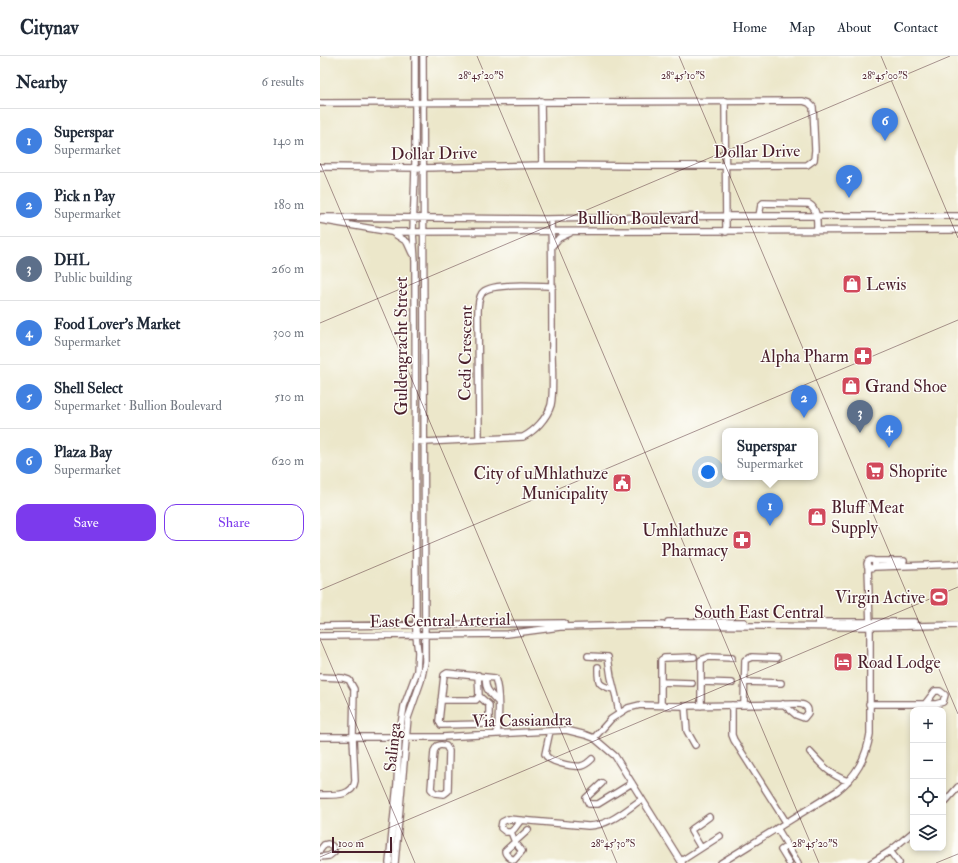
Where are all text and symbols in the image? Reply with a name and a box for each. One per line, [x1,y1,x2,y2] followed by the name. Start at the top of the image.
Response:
[20,16,79,40] text: Citynav
[732,19,767,36] text: Home
[789,19,815,36] text: Map
[837,19,871,36] text: About
[893,19,938,36] text: Contact
[458,70,504,82] text: 28°45'20"S
[661,70,705,82] text: 28°45'10"S
[862,70,908,82] text: 28°45'00"S
[16,72,67,93] text: Nearby
[261,74,304,90] text: 6 results
[872,108,898,141] pin: 6
[54,123,114,142] text: Superspar
[27,133,31,149] text: 1
[273,133,304,149] text: 140 m
[714,140,800,163] street label: Dollar Drive
[54,142,121,158] text: Supermarket
[391,142,477,165] street label: Dollar Drive
[836,165,862,198] pin: 5
[54,187,115,206] text: Pick n Pay
[26,197,32,213] text: 2
[274,197,304,213] text: 180 m
[54,206,121,222] text: Supermarket
[577,208,700,229] street label: Bullion Boulevard
[54,251,89,270] text: DHL
[27,261,32,277] text: 3
[271,261,304,277] text: 260 m
[54,270,132,286] text: Public building
[841,273,863,295] shop icon: Lewis
[866,274,906,295] place label: Lewis
[391,276,412,416] street label: Guldengracht Street
[454,305,477,401] street label: Cedi Crescent
[54,315,180,334] text: Food Lover's Market
[25,325,33,341] text: 4
[273,325,304,341] text: 300 m
[54,334,121,350] text: Supermarket
[852,345,874,367] pharmacy icon: Alpha Pharm
[759,346,849,368] place label: Alpha Pharm
[840,375,862,397] shop icon: Grand Shoe
[865,376,947,397] place label: Grand Shoe
[54,379,123,398] text: Shell Select
[791,385,817,418] pin: 2
[26,389,32,405] text: 5
[274,389,304,405] text: 510 m
[54,398,222,414] text: Supermarket · Bullion Boulevard
[847,400,873,433] pin: 3
[876,415,902,448] pin: 4
[722,428,818,480] popup
[737,437,797,456] text: Superspar
[54,443,112,462] text: Plaza Bay
[26,453,32,469] text: 6
[271,453,304,469] text: 620 m
[737,456,803,472] text: Supermarket
[864,460,886,482] supermarket icon: Shoprite
[889,461,947,483] place label: Shoprite
[54,462,121,478] text: Supermarket
[698,462,718,482] your location
[473,463,609,505] place label: City of uMhlathuze Municipality
[611,472,633,494] public building icon: City of uMhlathuze Municipality
[757,493,783,526] pin: 1
[831,497,905,539] place label: Bluff Meat Supply
[16,504,156,541] button: Save
[164,504,304,541] button: Share
[806,506,828,528] shop icon: Bluff Meat Supply
[642,520,729,562] place label: Umhlathuze Pharmacy
[731,529,753,551] pharmacy icon: Umhlathuze Pharmacy
[928,586,950,608] sports icon: Virgin Active
[835,587,925,608] place label: Virgin Active
[694,602,825,623] street label: South East Central
[369,609,511,632] street label: East Central Arterial
[832,651,854,673] hotel icon: Road Lodge
[857,652,941,673] place label: Road Lodge
[910,707,946,851] map controls
[910,707,946,743] button: +
[472,709,573,732] street label: Via Cassiandra
[379,720,406,773] street label: Salinga
[910,743,946,779] button: −
[910,779,946,815] button: locate
[910,815,946,851] button: layers
[332,835,392,854] scale bar
[338,837,364,850] text: 100 m
[591,838,635,850] text: 28°45'30"S
[792,838,838,850] text: 28°45'20"S

